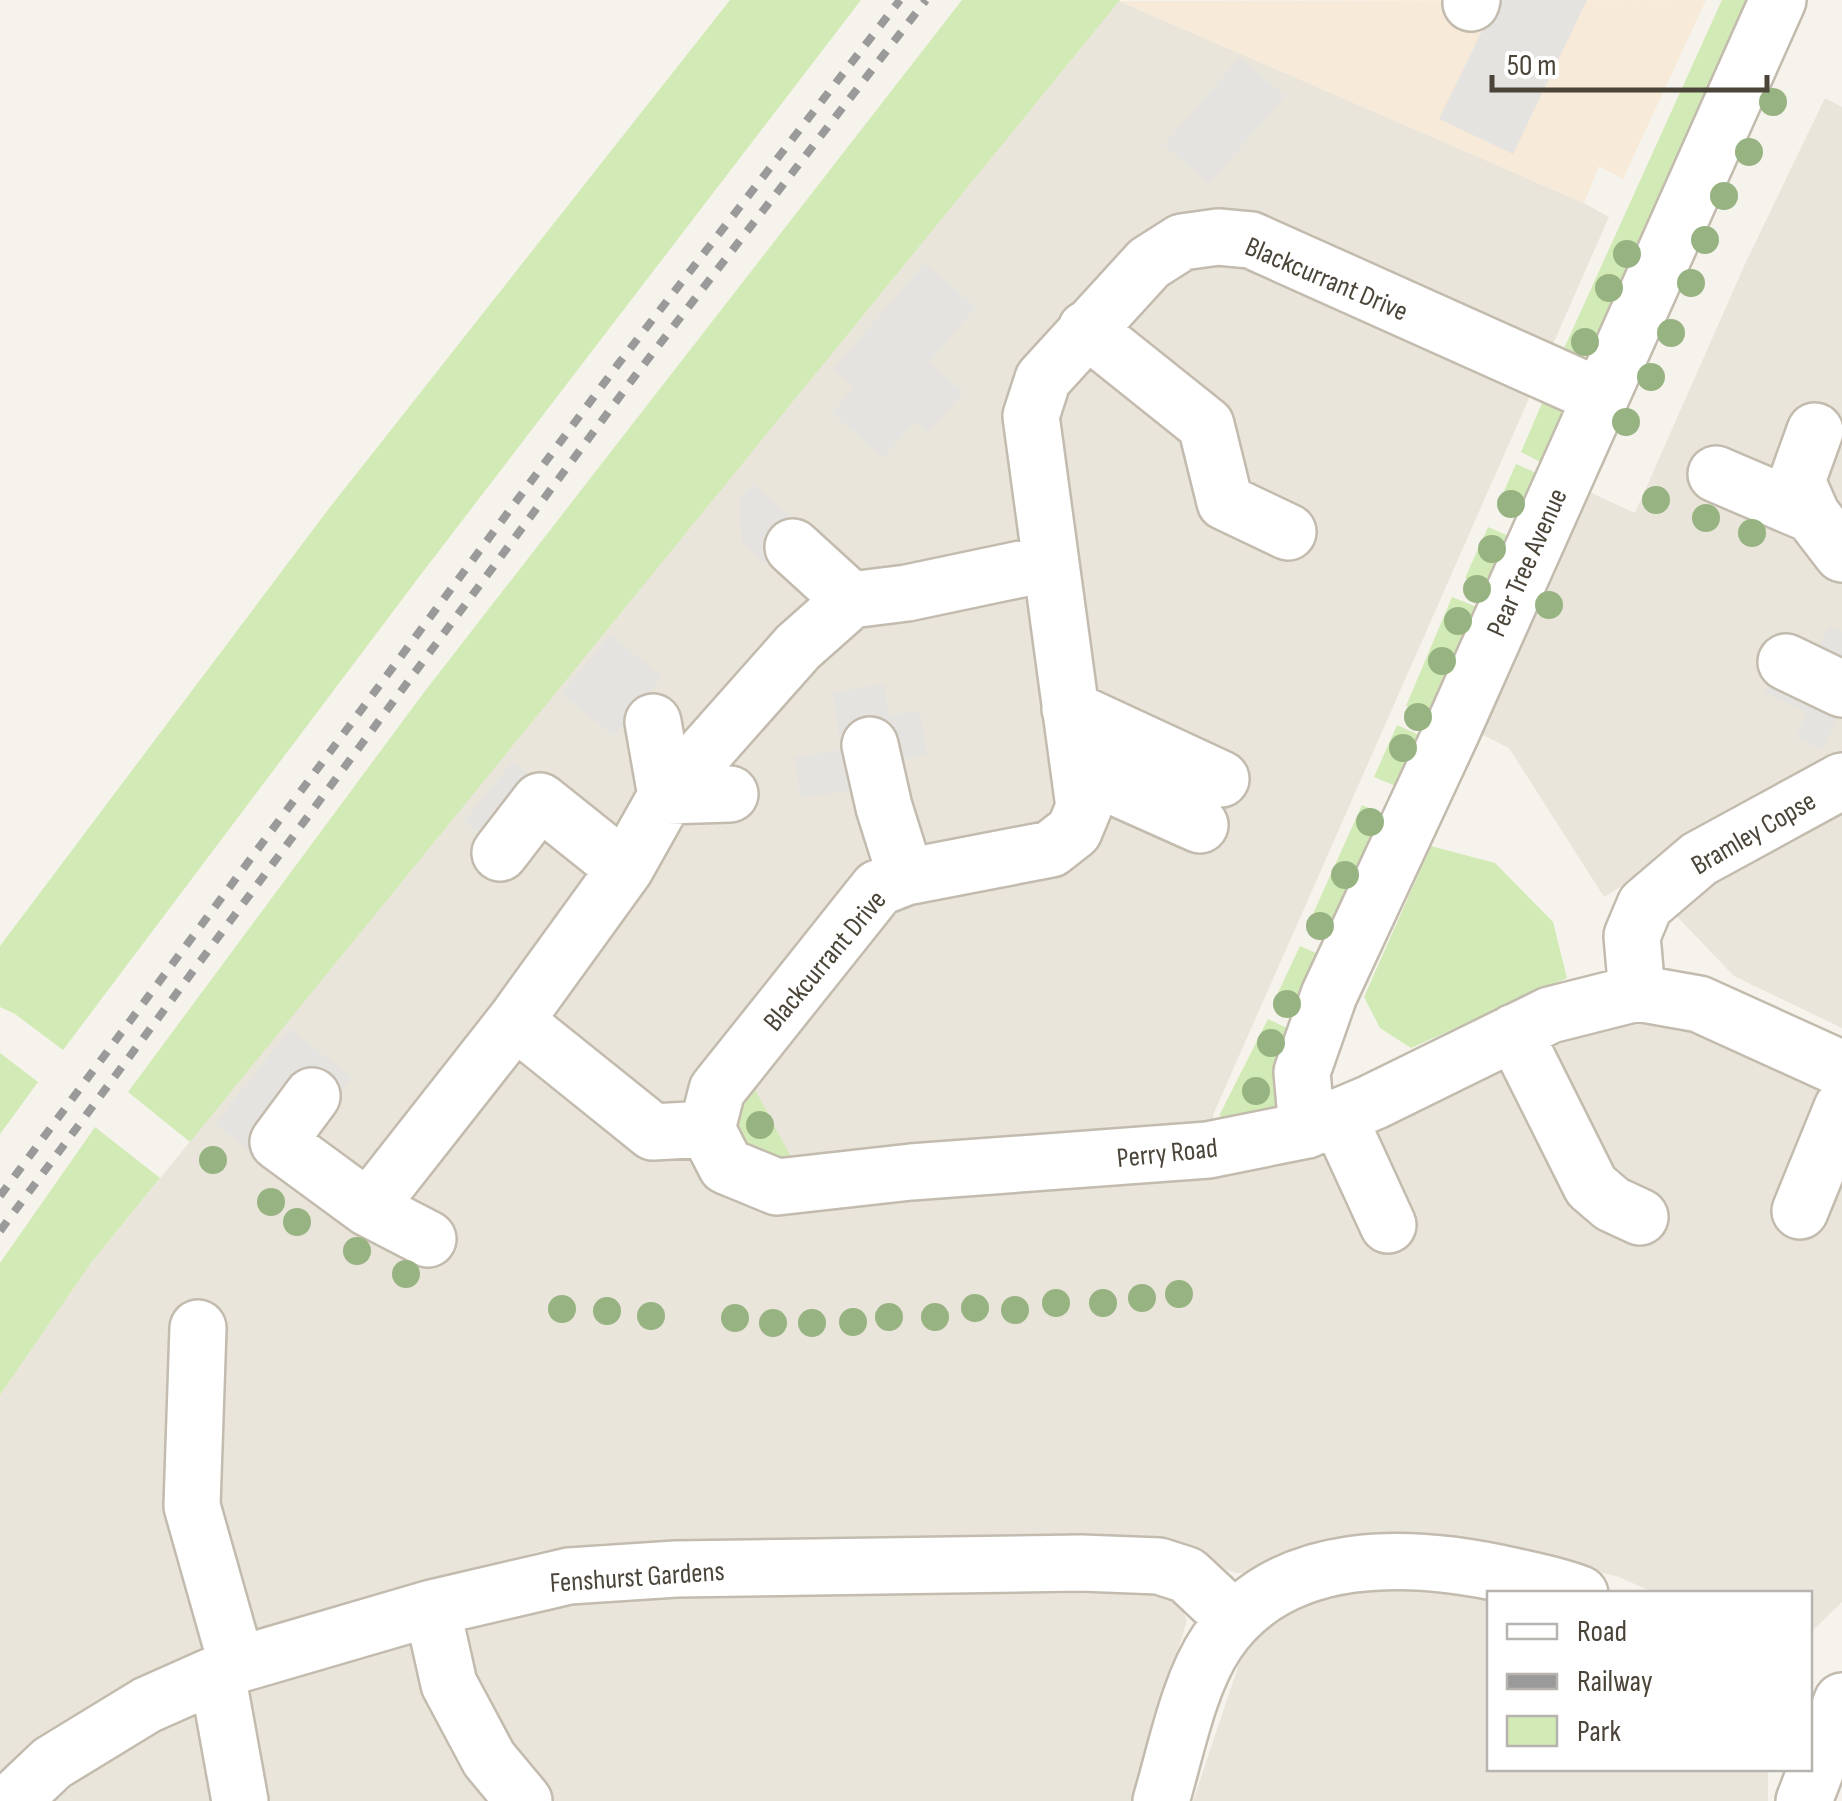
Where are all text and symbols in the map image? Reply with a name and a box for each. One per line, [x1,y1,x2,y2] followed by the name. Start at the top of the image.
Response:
[1492,30,1767,92] scale bar
[1507,48,1556,84] text: 50 m
[1240,230,1413,328] street label: Blackcurrant Drive
[1480,483,1575,642] street label: Pear Tree Avenue
[1686,784,1822,882] street label: Bramley Copse
[757,884,893,1038] street label: Blackcurrant Drive
[1115,1132,1219,1175] street label: Perry Road
[549,1555,726,1600] street label: Fenshurst Gardens
[1487,1591,1812,1771] legend
[1577,1614,1627,1650] text: Road
[1577,1664,1653,1700] text: Railway
[1577,1714,1621,1750] text: Park

